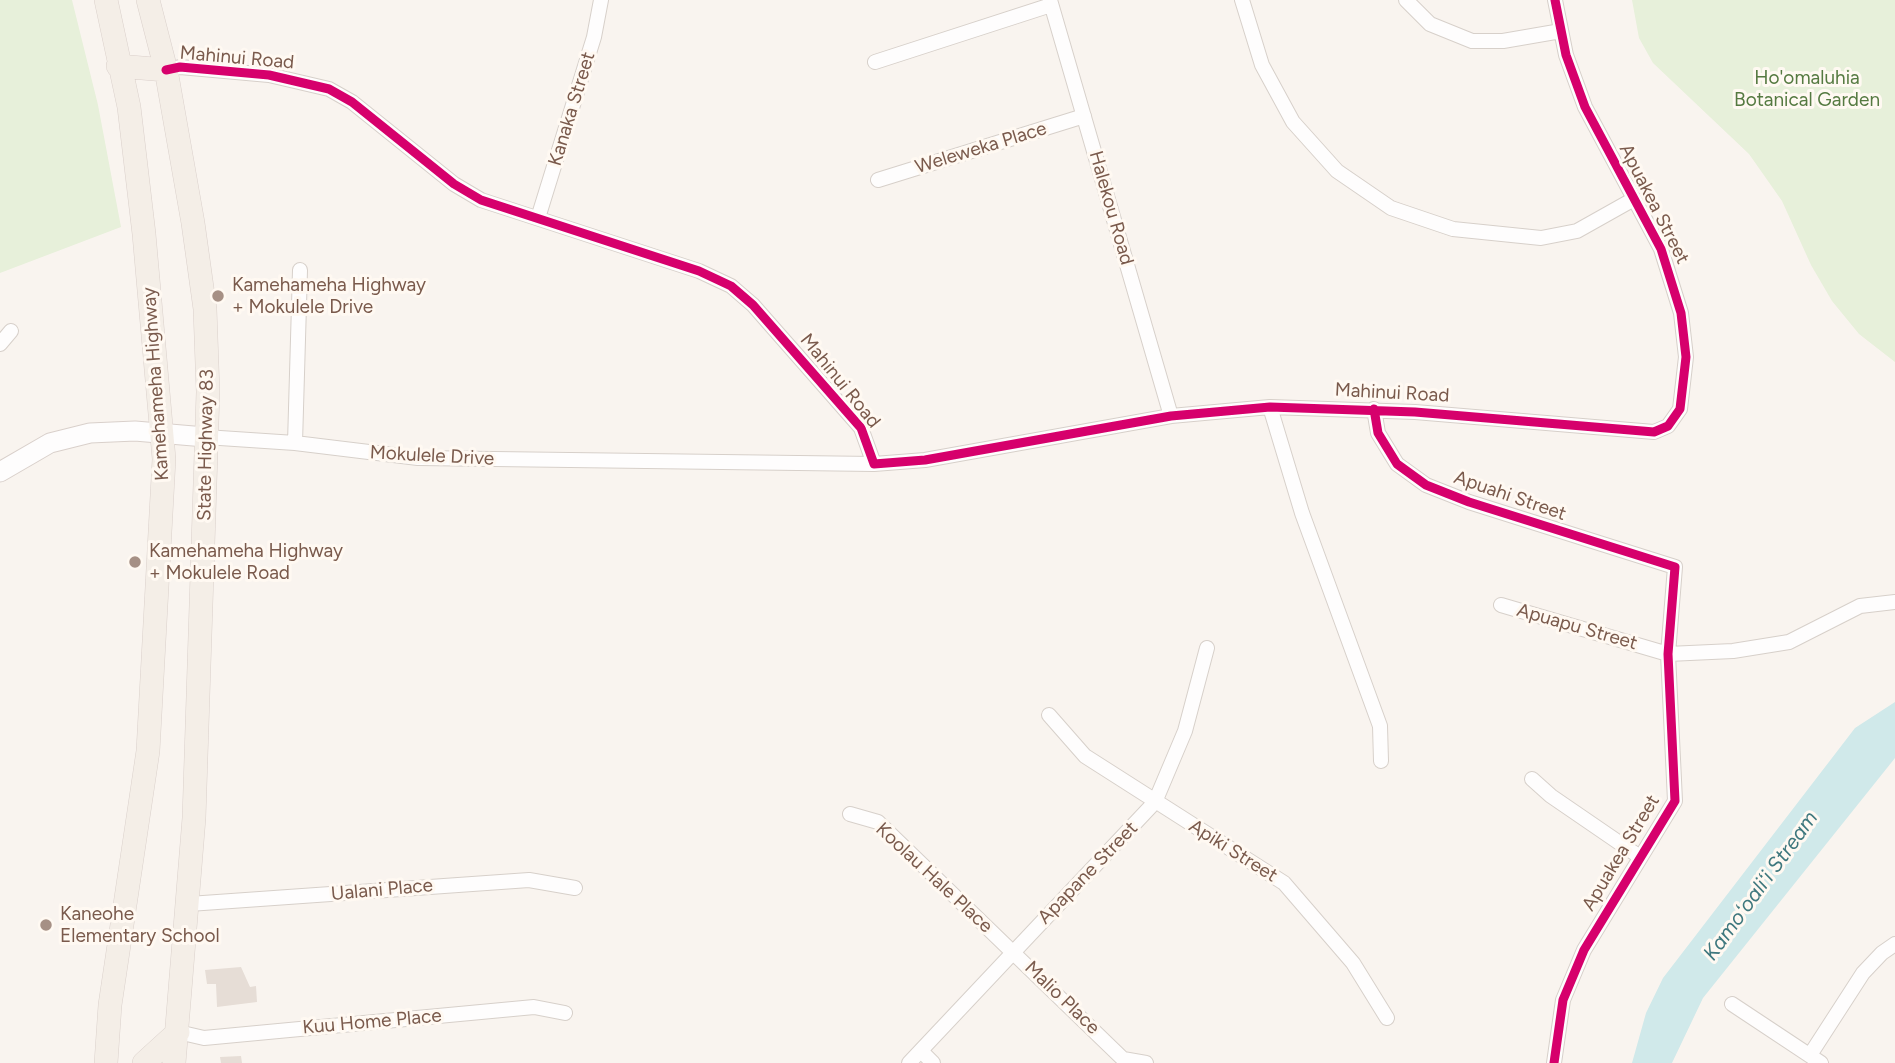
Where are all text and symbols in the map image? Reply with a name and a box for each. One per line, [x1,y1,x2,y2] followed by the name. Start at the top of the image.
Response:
[179,42,295,74] street label: Mahinui Road
[544,49,600,169] street label: Kanaka Street
[1734,67,1880,111] park label: Ho'omaluhia Botanical Garden
[913,117,1049,179] street label: Weleweka Place
[1614,140,1694,268] street label: Apuakea Street
[1084,148,1138,268] street label: Halekou Road
[232,274,426,318] place label: Kamehameha Highway + Mokulele Drive
[138,286,174,482] street label: Kamehameha Highway
[210,288,226,304] marker: Kamehameha Highway + Mokulele Drive
[795,329,885,433] street label: Mahinui Road
[193,369,219,521] street label: State Highway 83
[1334,379,1450,407] street label: Mahinui Road
[369,441,495,471] street label: Mokulele Drive
[1451,466,1569,526] street label: Apuahi Street
[149,540,343,584] place label: Kamehameha Highway + Mokulele Road
[127,554,143,570] marker: Kamehameha Highway + Mokulele Road
[1514,599,1640,655] street label: Apuapu Street
[1577,791,1665,915] street label: Apuakea Street
[1698,806,1824,966] water label: Kamoʻoaliʻi Stream
[1185,815,1281,887] street label: Apiki Street
[1033,817,1143,929] street label: Apapane Street
[871,818,997,938] street label: Koolau Hale Place
[330,874,434,906] street label: Ualani Place
[60,903,220,947] place label: Kaneohe Elementary School
[38,917,54,933] marker: Kaneohe Elementary School
[1020,957,1104,1039] street label: Malio Place
[302,1005,442,1039] street label: Kuu Home Place

